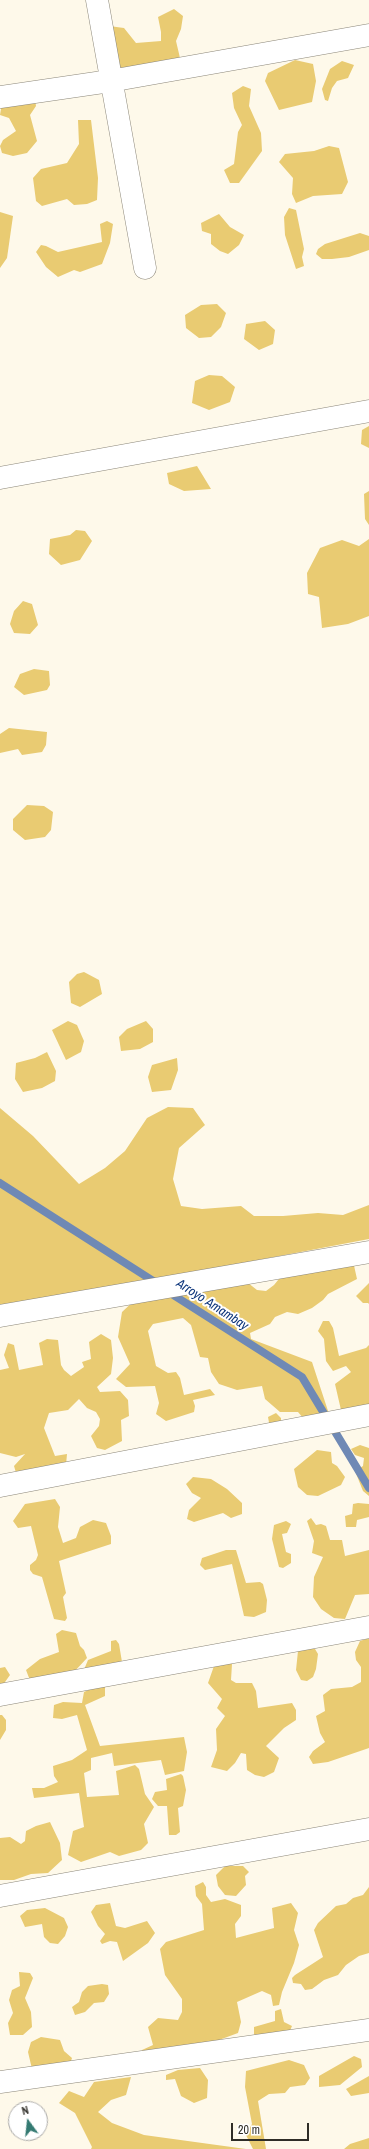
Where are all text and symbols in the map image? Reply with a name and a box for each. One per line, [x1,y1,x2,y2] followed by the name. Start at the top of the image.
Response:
[173,1276,251,1334] water label: Arroyo Amambay
[8,2101,48,2141] north arrow
[20,2103,30,2118] text: N
[233,2115,311,2141] scale bar
[238,2122,260,2138] text: 20 m

